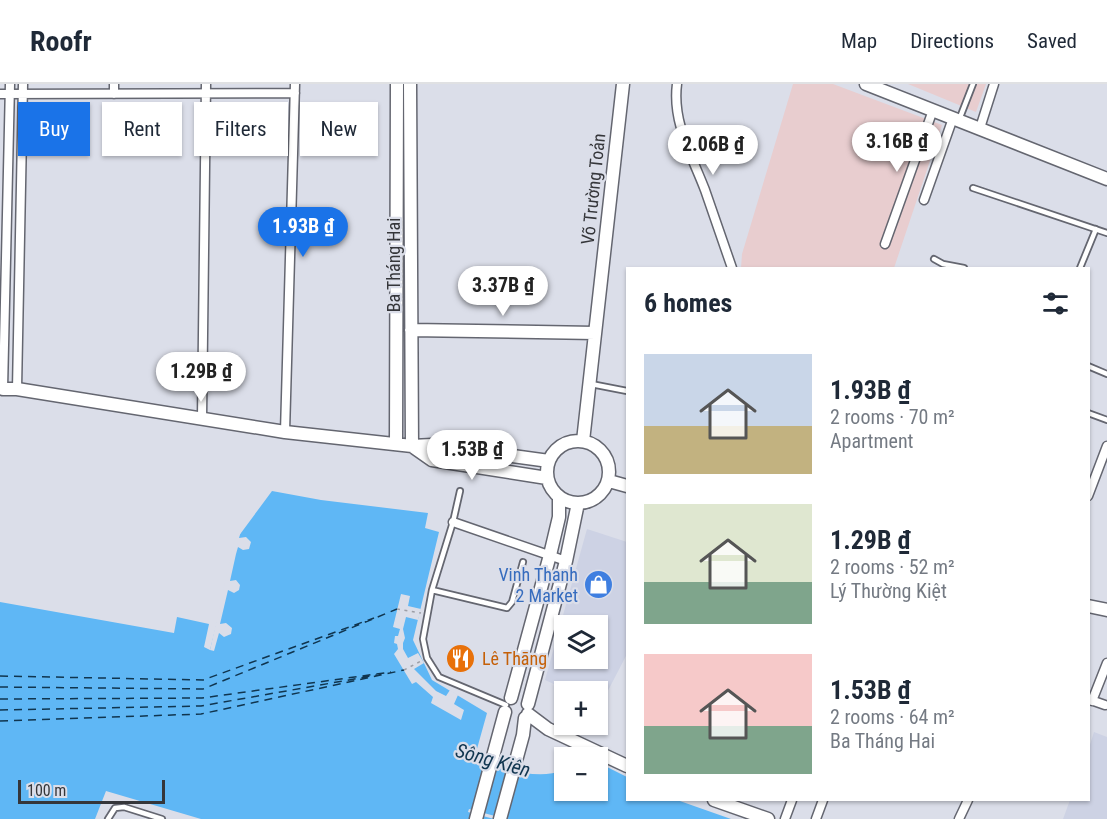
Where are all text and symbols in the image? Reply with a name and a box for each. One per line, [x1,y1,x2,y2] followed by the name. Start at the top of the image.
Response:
[30,25,92,58] text: Roofr
[841,29,877,53] text: Map
[910,29,994,53] text: Directions
[1027,29,1077,53] text: Saved
[18,102,90,156] chip: Buy
[102,102,182,156] chip: Rent
[194,102,288,156] chip: Filters
[300,102,378,156] chip: New
[842,122,952,173] pin: 3.16B ₫
[658,125,768,176] pin: 2.06B ₫
[866,129,928,153] text: 3.16B ₫
[577,132,609,246] street label: Võ Trường Toản
[682,132,744,156] text: 2.06B ₫
[248,207,358,258] pin: 1.93B ₫
[272,214,334,238] text: 1.93B ₫
[383,218,404,312] street label: Ba Tháng Hai
[448,266,558,317] pin: 3.37B ₫
[472,273,534,297] text: 3.37B ₫
[1039,287,1072,320] icon: filters
[644,288,732,318] text: 6 homes
[146,352,256,403] pin: 1.29B ₫
[170,359,232,383] text: 1.29B ₫
[830,375,911,405] text: 1.93B ₫
[692,378,764,450] icon: home
[830,405,955,429] text: 2 rooms · 70 m²
[830,429,914,453] text: Apartment
[417,430,527,481] pin: 1.53B ₫
[441,437,503,461] text: 1.53B ₫
[830,525,911,555] text: 1.29B ₫
[692,528,764,600] icon: home
[830,555,955,579] text: 2 rooms · 52 m²
[498,564,578,606] place label: Vinh Thanh 2 Market
[583,568,615,600] shop icon: Vinh Thanh 2 Market
[830,579,947,603] text: Lý Thường Kiệt
[554,615,608,801] map controls
[554,615,608,669] button: layers
[445,642,477,674] restaurant icon: Lê Thāng
[482,648,547,669] place label: Lê Thāng
[830,675,911,705] text: 1.53B ₫
[692,678,764,750] icon: home
[554,681,608,735] button: +
[830,705,955,729] text: 2 rooms · 64 m²
[830,729,935,753] text: Ba Tháng Hai
[453,738,533,782] water label: Sông Kiên
[554,747,608,801] button: −
[18,777,165,804] scale bar
[27,781,66,800] text: 100 m

